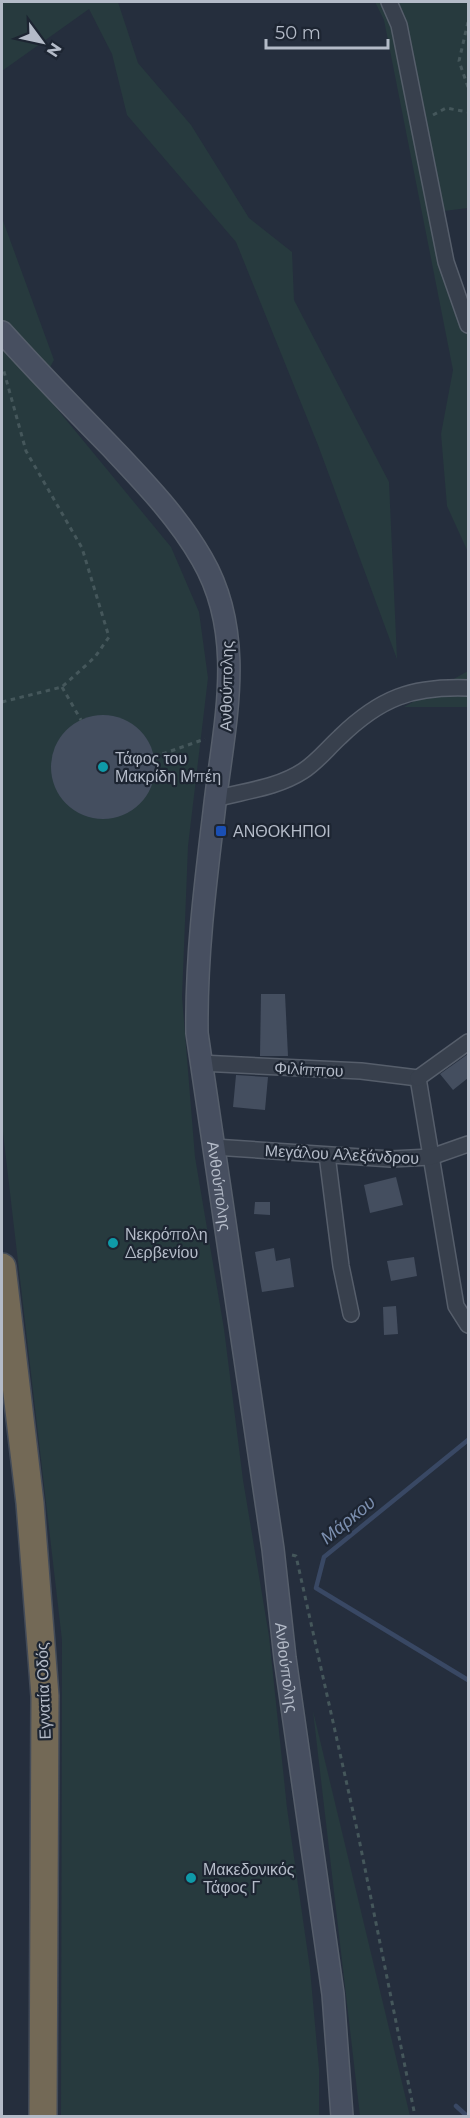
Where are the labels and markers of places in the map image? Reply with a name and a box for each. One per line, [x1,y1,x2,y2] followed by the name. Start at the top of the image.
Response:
[115,749,221,786] place label: Τάφος του Μακρίδη Μπέη
[96,760,110,774] marker: Τάφος του Μακρίδη Μπέη
[233,822,331,841] place label: ΑΝΘΟΚΗΠΟΙ
[214,824,228,838] marker: ΑΝΘΟΚΗΠΟΙ
[125,1225,208,1262] place label: Νεκρόπολη Δερβενίου
[106,1236,120,1250] marker: Νεκρόπολη Δερβενίου
[203,1860,295,1897] place label: Μακεδονικός Τάφος Γ
[184,1871,198,1885] marker: Μακεδονικός Τάφος Γ

